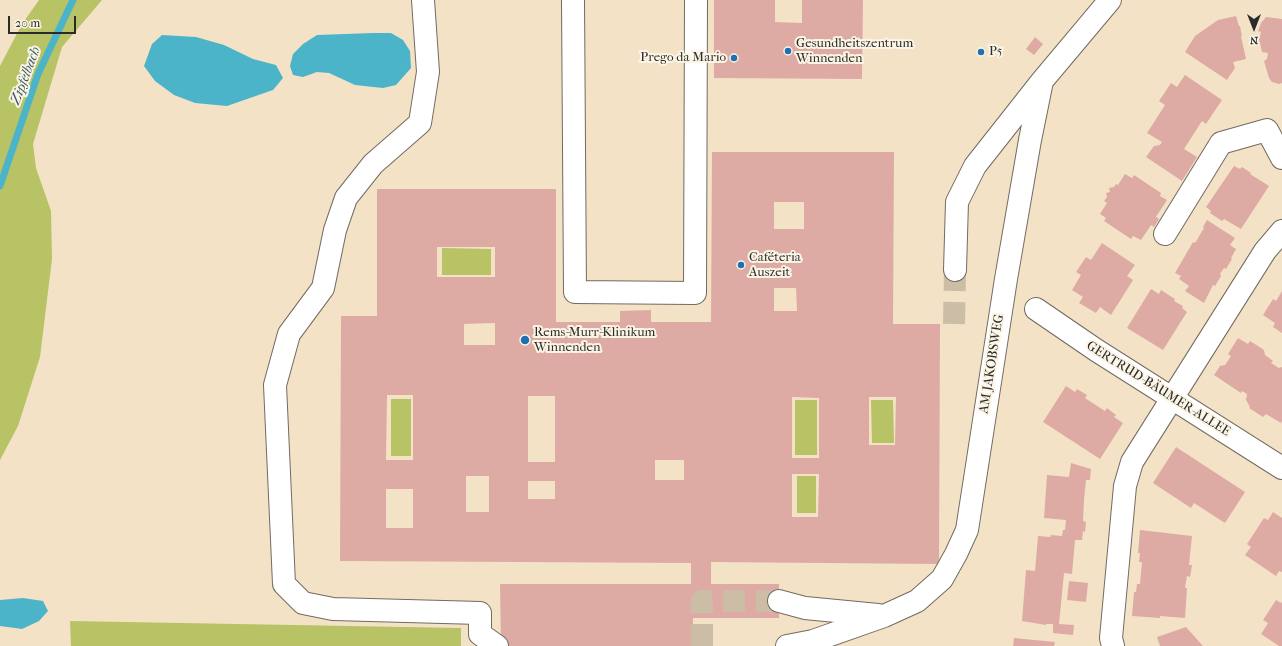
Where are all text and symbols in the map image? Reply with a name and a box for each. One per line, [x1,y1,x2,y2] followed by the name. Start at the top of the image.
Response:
[10,8,78,34] scale bar
[1234,8,1274,48] north arrow
[15,16,40,30] text: 20 m
[1250,34,1258,47] text: N
[796,36,913,67] place label: Gesundheitszentrum Winnenden
[989,44,1002,60] place label: P5
[7,45,45,107] water label: Zipfelbach
[783,46,793,56] marker: Gesundheitszentrum Winnenden
[976,47,986,57] marker: P5
[640,50,726,66] place label: Prego da Mario
[729,53,739,63] marker: Prego da Mario
[749,250,801,281] place label: Caféteria Auszeit
[736,260,746,270] marker: Caféteria Auszeit
[976,313,1008,415] street label: AM JAKOBSWEG
[534,325,655,356] place label: Rems-Murr-Klinikum Winnenden
[519,334,531,346] marker: Rems-Murr-Klinikum Winnenden
[1083,338,1233,440] street label: GERTRUD-BÄUMER-ALLEE

